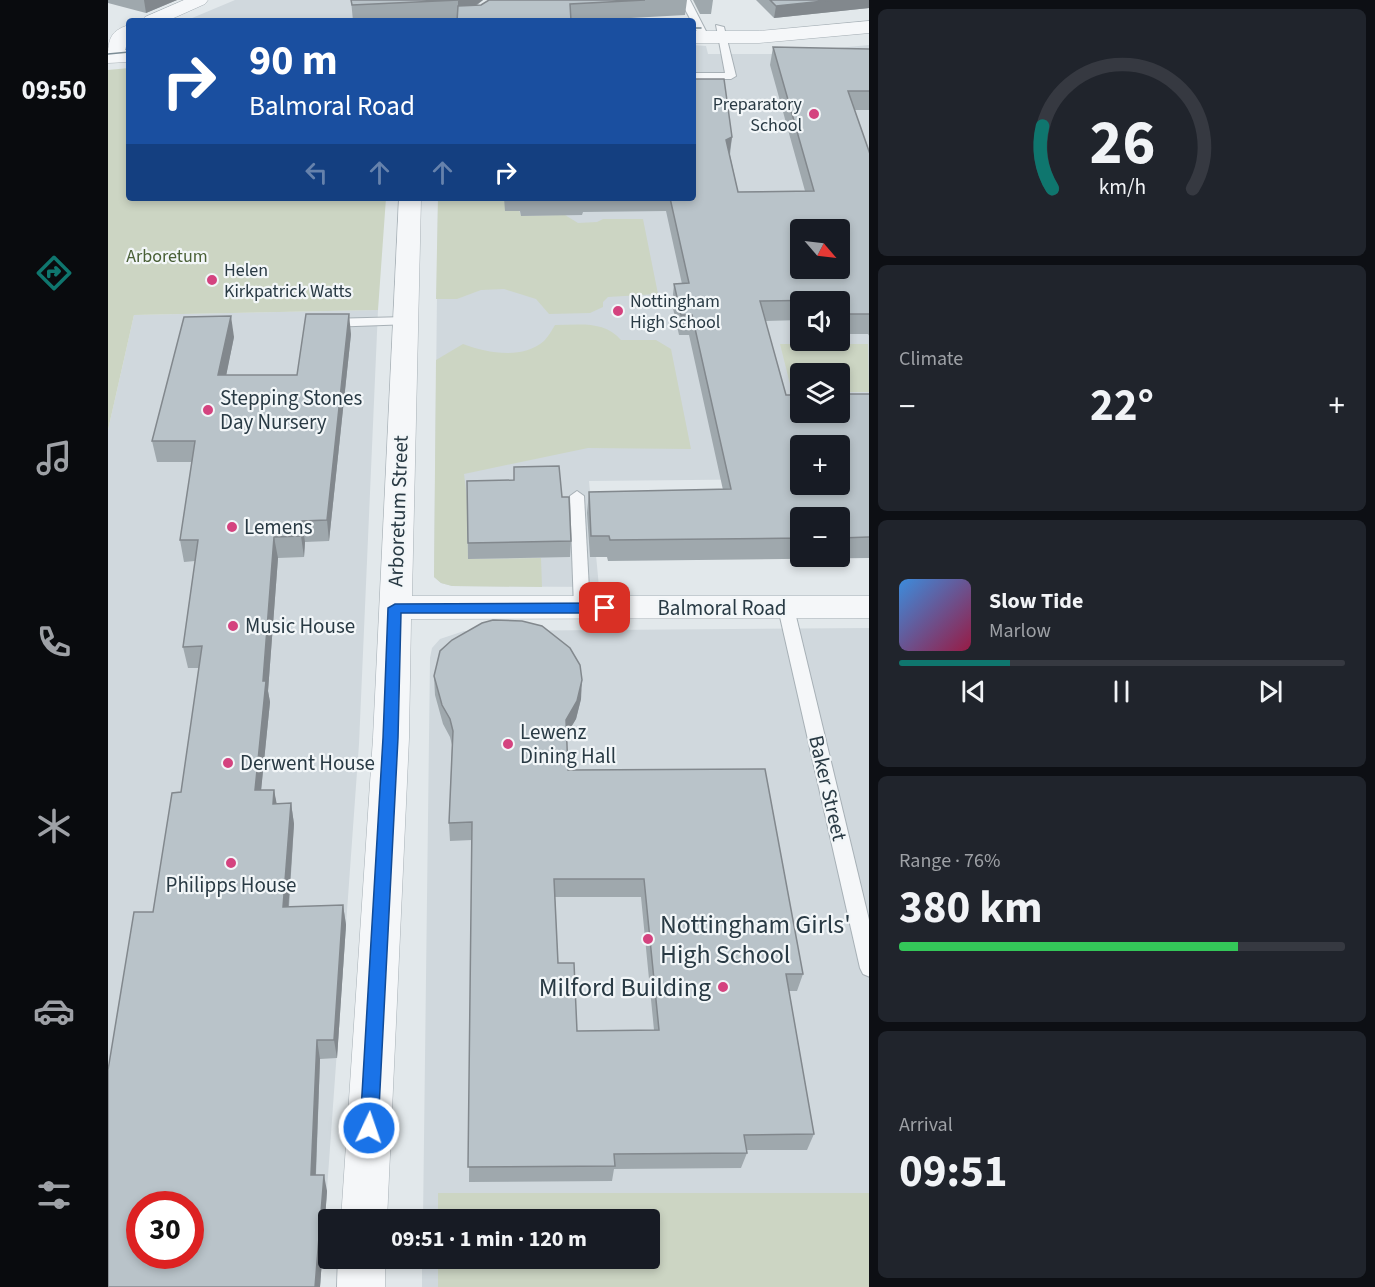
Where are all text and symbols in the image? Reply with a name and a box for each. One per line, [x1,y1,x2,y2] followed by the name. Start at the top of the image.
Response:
[249,31,338,91] text: 90 m
[150,42,228,120] icon: right
[21,71,87,110] text: 09:50
[249,87,415,126] text: Balmoral Road
[713,92,803,138] place label: Preparatory School
[1089,99,1155,188] text: 26
[807,107,821,121] marker: Preparatory School
[300,156,333,189] icon: left
[363,156,396,189] icon: ahead
[426,156,459,189] icon: ahead
[489,156,522,189] icon: right
[1098,173,1146,204] text: km/h
[790,219,850,279] north arrow
[790,219,850,567] map controls
[126,244,208,269] park label: Arboretum
[33,252,75,294] icon: directions
[224,258,352,304] place label: Helen Kirkpatrick Watts
[205,273,219,287] marker: Helen Kirkpatrick Watts
[630,289,720,335] place label: Nottingham High School
[790,291,850,351] button: sound
[611,304,625,318] marker: Nottingham High School
[899,345,963,373] text: Climate
[790,363,850,423] button: layers
[1090,374,1154,438] text: 22°
[220,383,363,437] place label: Stepping Stones Day Nursery
[899,383,915,430] text: −
[1329,383,1345,430] text: +
[201,403,215,417] marker: Stepping Stones Day Nursery
[380,435,416,587] street label: Arboretum Street
[790,435,850,495] button: +
[33,437,75,479] icon: music
[790,507,850,567] button: −
[244,512,313,542] place label: Lemens
[225,520,239,534] marker: Lemens
[579,582,630,633] pin
[989,585,1083,617] text: Slow Tide
[588,591,621,624] icon: arrive
[657,593,787,623] street label: Balmoral Road
[245,611,355,641] place label: Music House
[989,617,1051,645] text: Marlow
[226,619,240,633] marker: Music House
[33,621,75,663] icon: phone
[957,675,990,708] icon: previous
[1105,675,1138,708] icon: pause
[1254,675,1287,708] icon: next
[520,717,616,771] place label: Lewenz Dining Hall
[801,732,855,844] street label: Baker Street
[501,737,515,751] marker: Lewenz Dining Hall
[240,748,375,778] place label: Derwent House
[221,756,235,770] marker: Derwent House
[33,805,75,847] icon: climate
[899,847,1000,875] text: Range · 76%
[224,856,238,870] marker: Philipps House
[166,870,296,900] place label: Philipps House
[899,876,1043,940] text: 380 km
[660,906,851,973] place label: Nottingham Girls' High School
[641,932,655,946] marker: Nottingham Girls' High School
[539,969,711,1006] place label: Milford Building
[716,980,730,994] marker: Milford Building
[33,990,75,1032] icon: car
[337,1096,401,1160] position arrow
[899,1111,953,1139] text: Arrival
[899,1140,1008,1204] text: 09:51
[33,1174,75,1216] icon: filters
[126,1191,204,1269] speed limit sign: 30
[391,1223,587,1255] text: 09:51 · 1 min · 120 m

